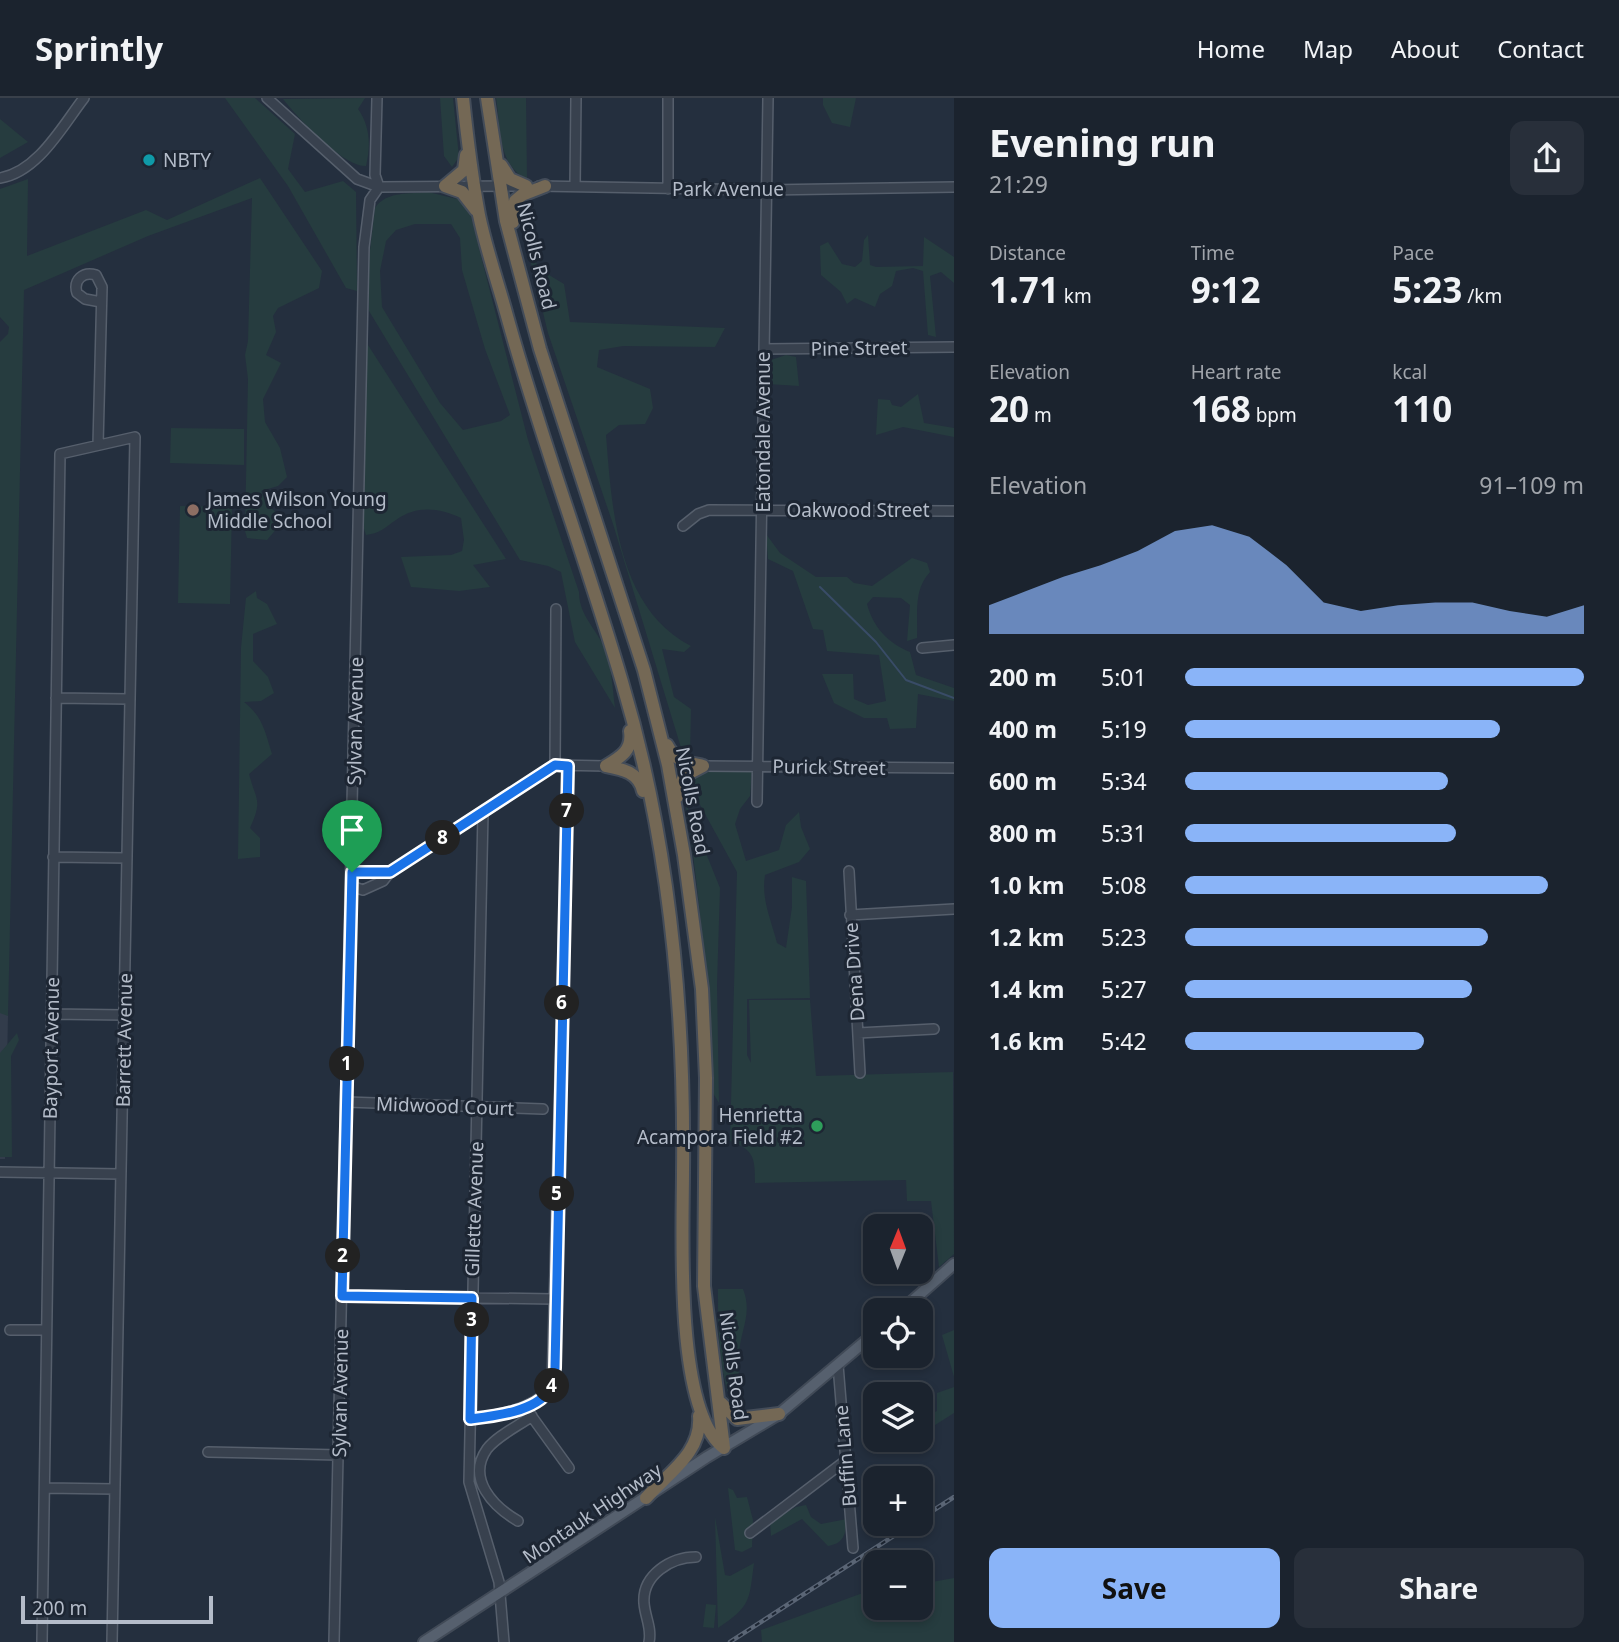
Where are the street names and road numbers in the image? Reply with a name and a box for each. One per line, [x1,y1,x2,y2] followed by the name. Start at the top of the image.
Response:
[672,176,784,202] street label: Park Avenue
[511,200,563,312] street label: Nicolls Road
[810,334,908,362] street label: Pine Street
[750,352,776,512] street label: Eatondale Avenue
[786,497,930,523] street label: Oakwood Street
[341,656,369,786] street label: Sylvan Avenue
[670,745,716,857] street label: Nicolls Road
[772,753,886,781] street label: Purick Street
[838,922,870,1022] street label: Dena Drive
[110,973,138,1107] street label: Barrett Avenue
[37,977,65,1119] street label: Bayport Avenue
[375,1091,515,1121] street label: Midwood Court
[459,1141,489,1277] street label: Gillette Avenue
[714,1310,754,1422] street label: Nicolls Road
[326,1328,354,1458] street label: Sylvan Avenue
[828,1404,862,1508] street label: Buffin Lane
[517,1457,667,1569] street label: Montauk Highway

